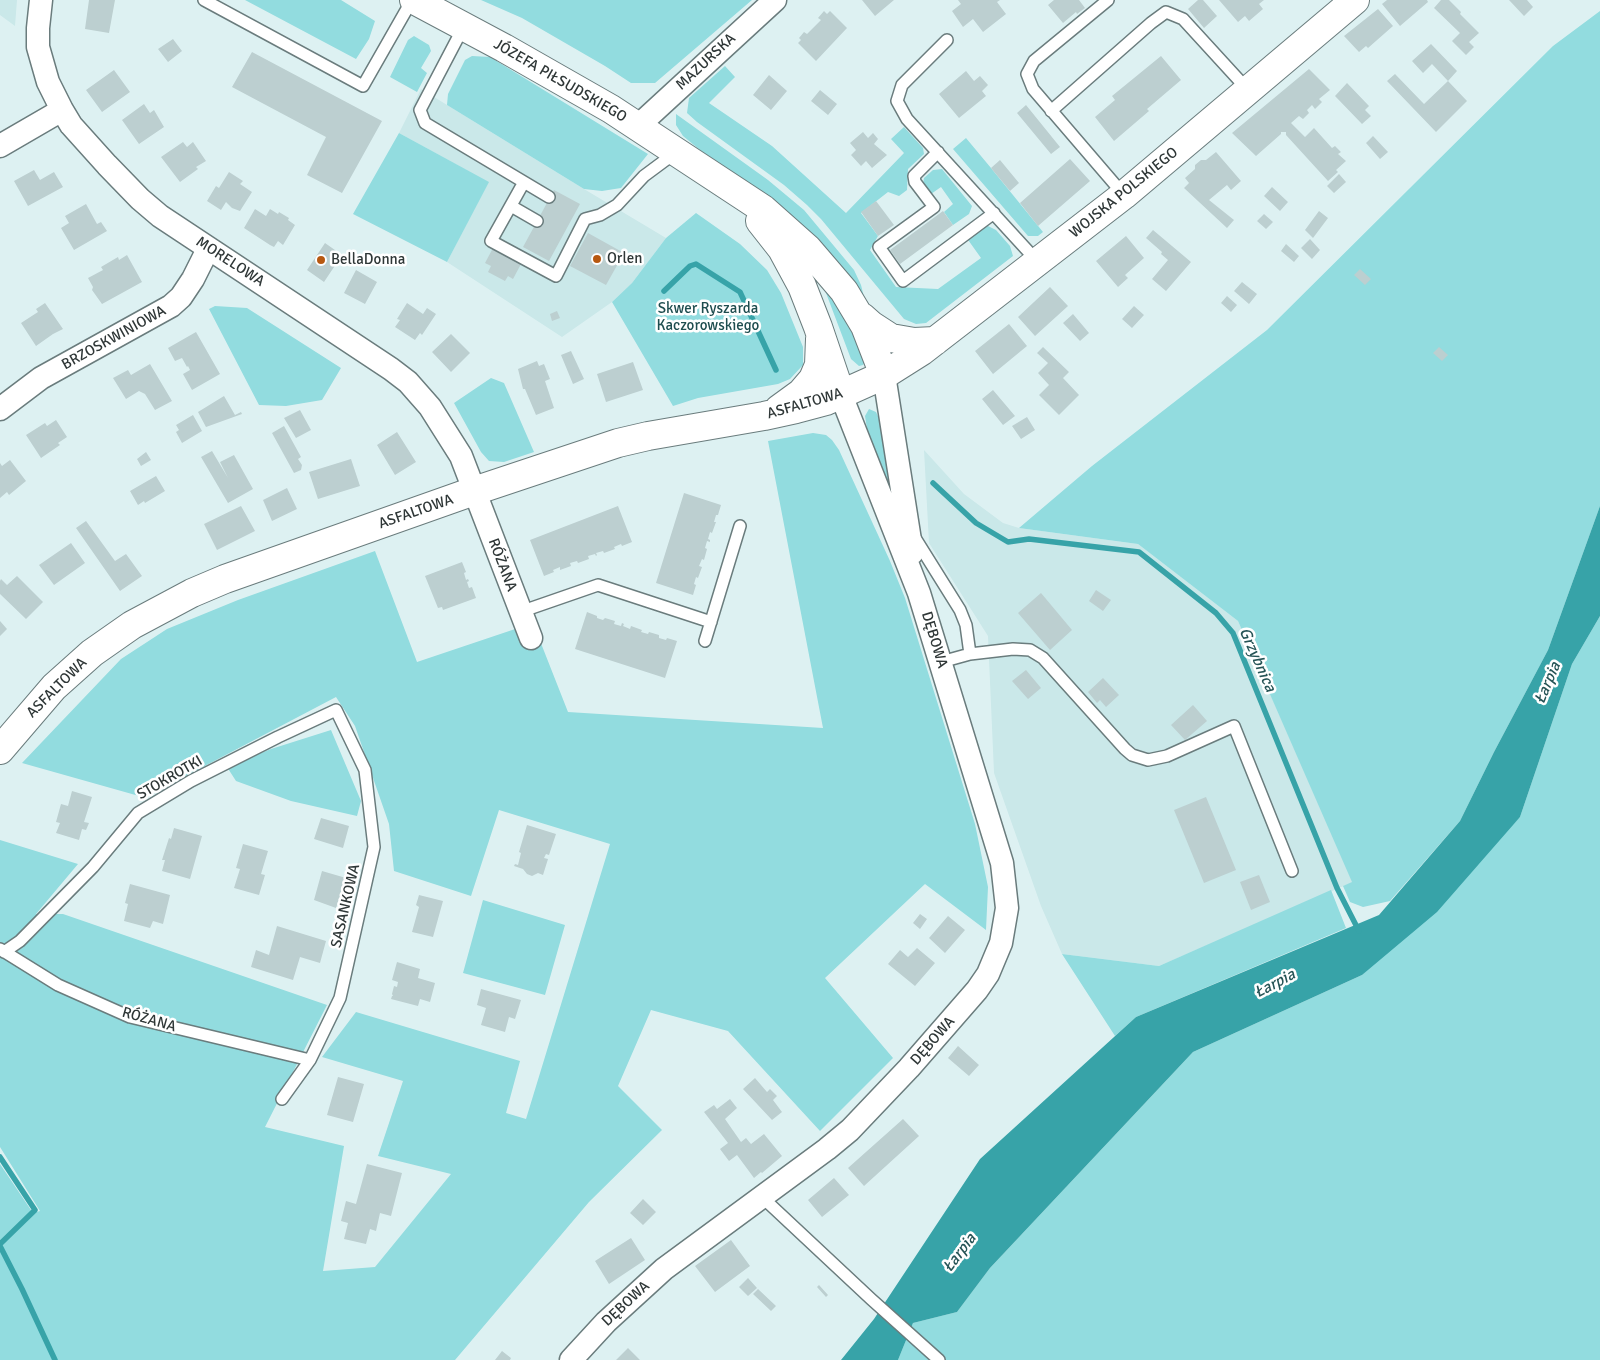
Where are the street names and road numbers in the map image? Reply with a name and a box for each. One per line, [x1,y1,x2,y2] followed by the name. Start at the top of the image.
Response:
[672,30,740,94] street label: MAZURSKA
[490,36,630,126] street label: JÓZEFA PIŁSUDSKIEGO
[1066,144,1182,242] street label: WOJSKA POLSKIEGO
[192,233,268,291] street label: MORELOWA
[59,302,169,374] street label: BRZOSKWINIOWA
[765,385,845,423] street label: ASFALTOWA
[376,491,456,533] street label: ASFALTOWA
[484,536,520,594] street label: RÓŻANA
[917,609,951,671] street label: DĘBOWA
[23,654,91,722] street label: ASFALTOWA
[134,752,206,804] street label: STOKROTKI
[328,862,364,950] street label: SASANKOWA
[120,1004,178,1036] street label: RÓŻANA
[907,1013,959,1069] street label: DĘBOWA
[598,1277,654,1331] street label: DĘBOWA

